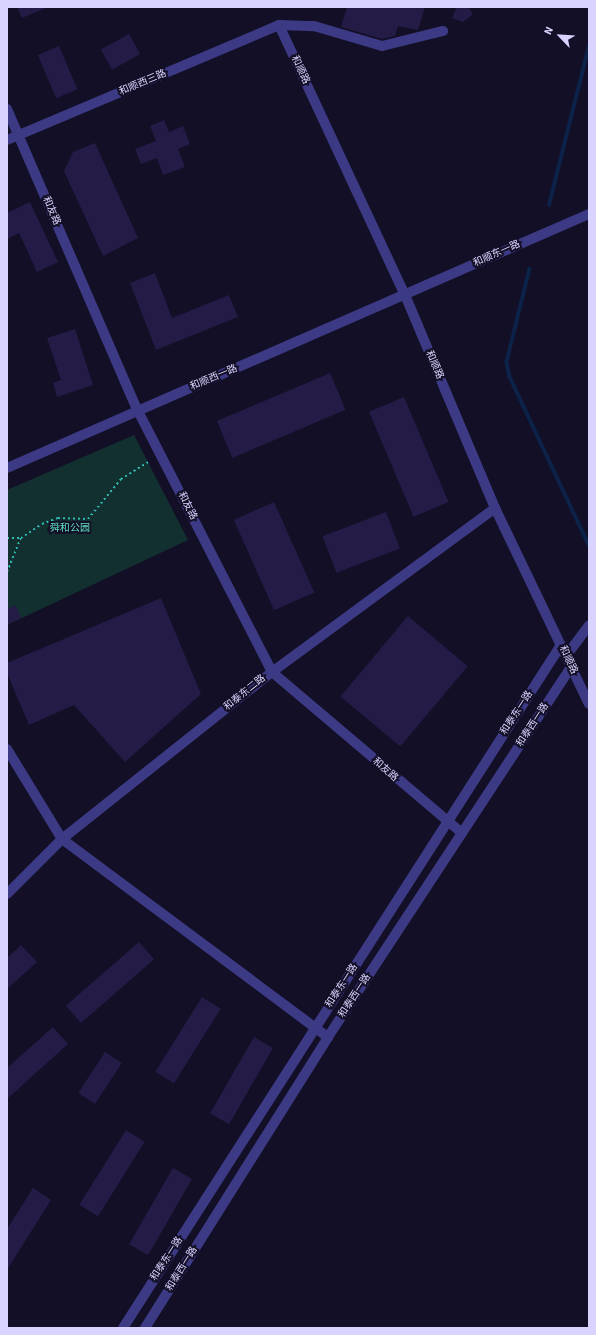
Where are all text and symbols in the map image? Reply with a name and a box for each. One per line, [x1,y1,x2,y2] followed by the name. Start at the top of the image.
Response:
[540,16,580,56] north arrow
[540,24,557,37] text: N
[288,54,312,86] street label: 和顺路
[118,68,168,98] street label: 和顺西三路
[40,195,62,227] street label: 和友路
[472,238,522,270] street label: 和顺东一路
[423,349,445,381] street label: 和顺路
[189,363,239,393] street label: 和顺西一路
[175,490,199,522] street label: 和友路
[50,523,90,535] park label: 舜和公园
[556,644,580,676] street label: 和顺路
[222,673,268,713] street label: 和泰东二路
[498,689,536,737] street label: 和泰东一路
[514,701,552,749] street label: 和泰西一路
[370,756,400,784] street label: 和友路
[323,962,361,1010] street label: 和泰东一路
[336,972,374,1020] street label: 和泰西一路
[148,1235,186,1283] street label: 和泰东一路
[164,1245,200,1293] street label: 和泰西一路

